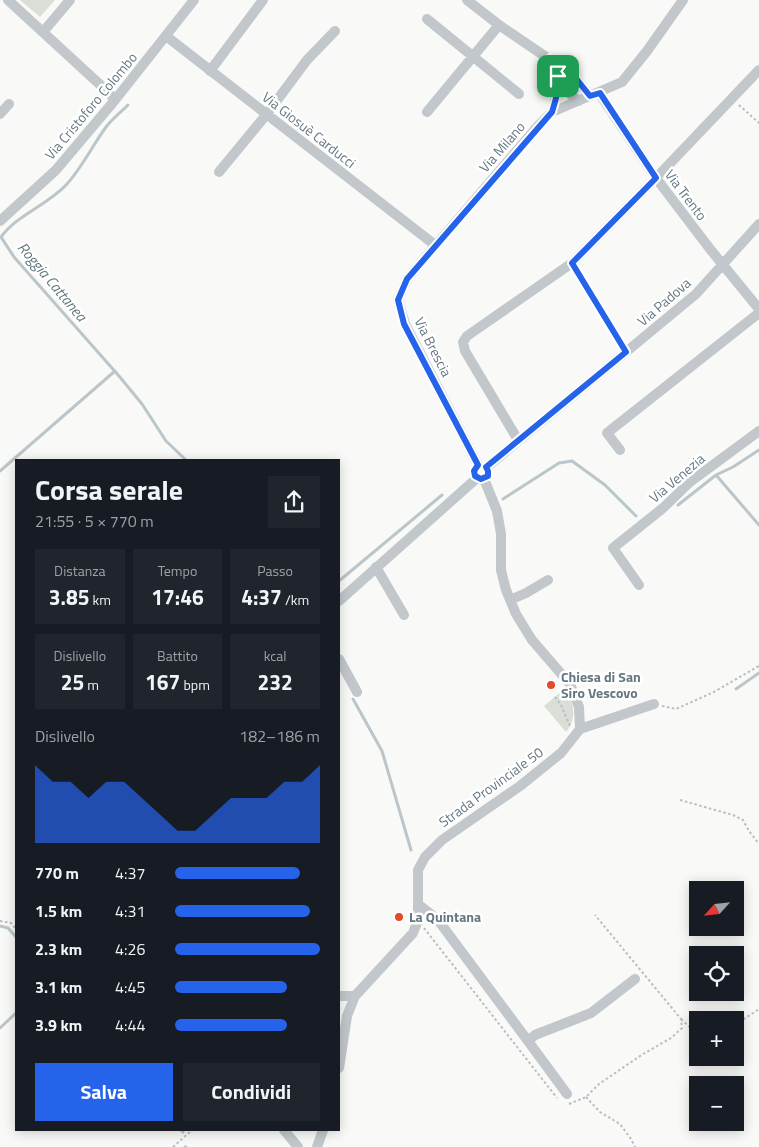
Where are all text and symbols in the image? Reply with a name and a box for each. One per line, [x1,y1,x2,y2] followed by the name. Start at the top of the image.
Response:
[39,47,142,164] street label: Via Cristoforo Colombo
[537,55,579,97] pin
[544,62,572,90] icon: arrive
[258,86,361,173] street label: Via Giosuè Carducci
[474,117,530,177] street label: Via Milano
[660,165,713,225] street label: Via Trento
[12,237,94,328] water label: Roggia Cattanea
[632,272,695,331] street label: Via Padova
[409,313,457,380] street label: Via Brescia
[644,448,709,507] street label: Via Venezia
[35,468,183,511] text: Corsa serale
[268,476,320,528] button: share
[35,509,154,533] text: 21:55 · 5 × 770 m
[54,560,106,581] text: Distanza
[158,560,197,581] text: Tempo
[257,560,293,581] text: Passo
[49,581,89,613] text: 3.85
[151,581,204,613] text: 17:46
[241,581,282,613] text: 4:37
[89,589,111,610] text: km
[282,589,309,610] text: /km
[54,645,106,666] text: Dislivello
[157,645,198,666] text: Battito
[264,645,287,666] text: kcal
[61,666,84,698] text: 25
[145,666,180,698] text: 167
[258,666,293,698] text: 232
[561,666,641,703] place label: Chiesa di San Siro Vescovo
[84,674,99,695] text: m
[180,674,210,695] text: bpm
[545,679,557,691] marker: Chiesa di San Siro Vescovo
[35,724,95,748] text: Dislivello
[239,724,320,748] text: 182–186 m
[434,741,547,832] street label: Strada Provinciale 50
[35,861,79,885] text: 770 m
[115,861,145,885] text: 4:37
[689,881,744,936] north arrow
[689,881,744,1131] map controls
[35,899,82,923] text: 1.5 km
[115,899,145,923] text: 4:31
[409,906,481,927] place label: La Quintana
[393,911,405,923] marker: La Quintana
[35,937,82,961] text: 2.3 km
[115,937,145,961] text: 4:26
[689,946,744,1001] button: locate
[35,975,82,999] text: 3.1 km
[115,975,145,999] text: 4:45
[689,1011,744,1066] button: +
[35,1013,82,1037] text: 3.9 km
[115,1013,145,1037] text: 4:44
[35,1063,173,1121] button: Salva
[183,1063,320,1121] button: Condividi
[689,1076,744,1131] button: −

